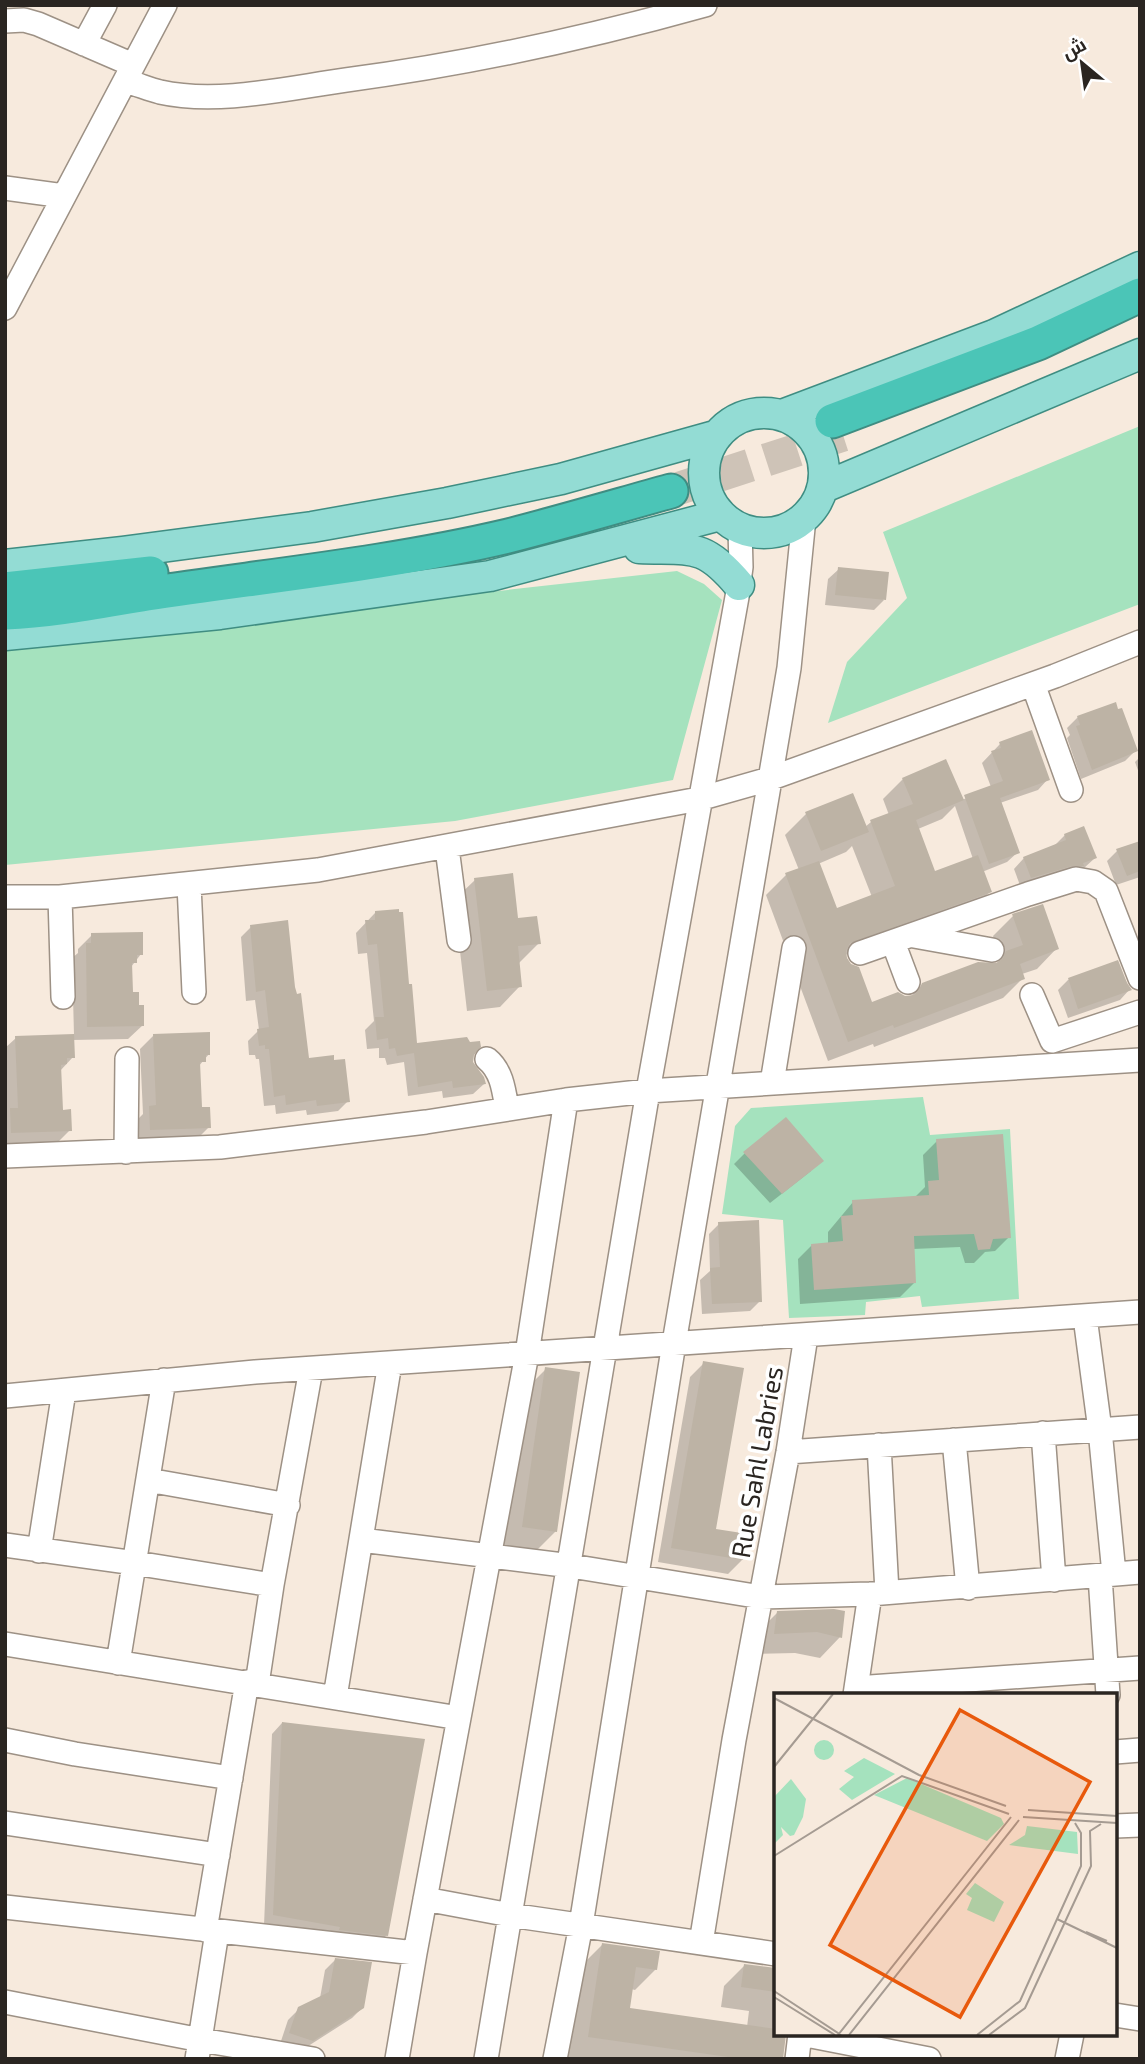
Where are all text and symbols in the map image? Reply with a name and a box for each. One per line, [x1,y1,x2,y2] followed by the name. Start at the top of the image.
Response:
[1047,28,1117,98] north arrow
[1057,32,1090,65] text: ش
[724,1364,788,1560] street label: Rue Sahl Labries
[774,1693,1117,2036] inset map

